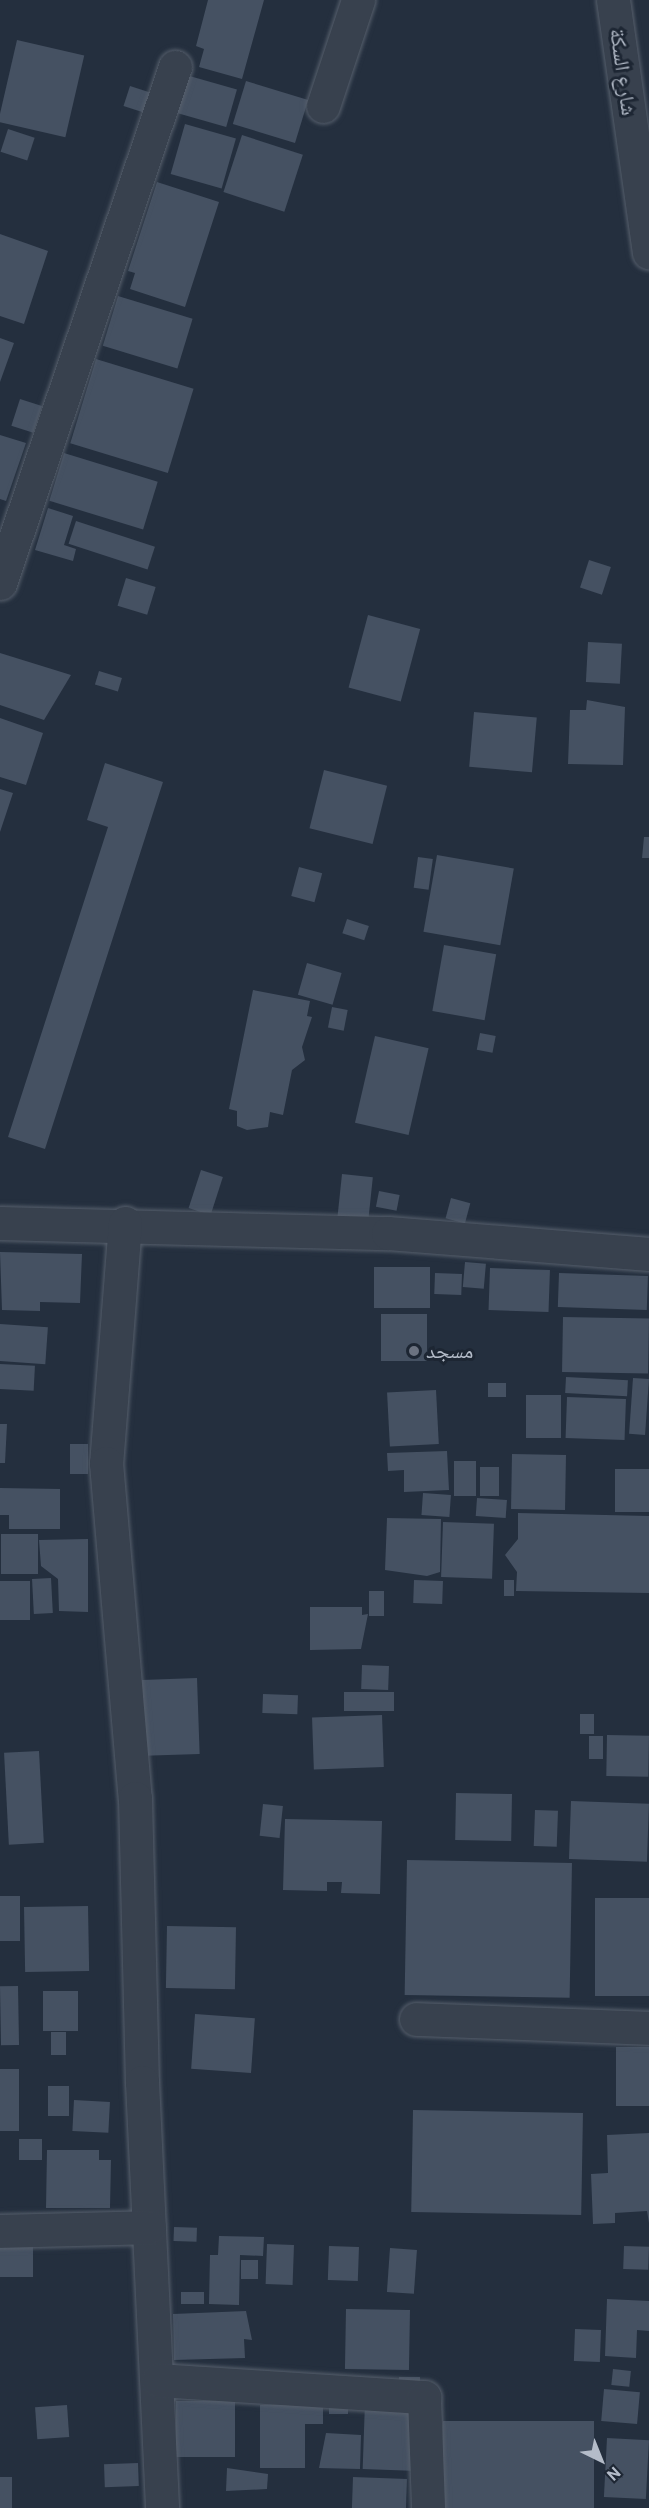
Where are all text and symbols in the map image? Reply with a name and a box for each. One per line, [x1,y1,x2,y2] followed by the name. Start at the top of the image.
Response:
[604,27,642,117] street label: شارع السكة
[426,1338,473,1364] place label: مسجد
[407,1344,421,1358] marker: مسجد
[571,2430,631,2490] north arrow
[603,2463,624,2484] text: N

